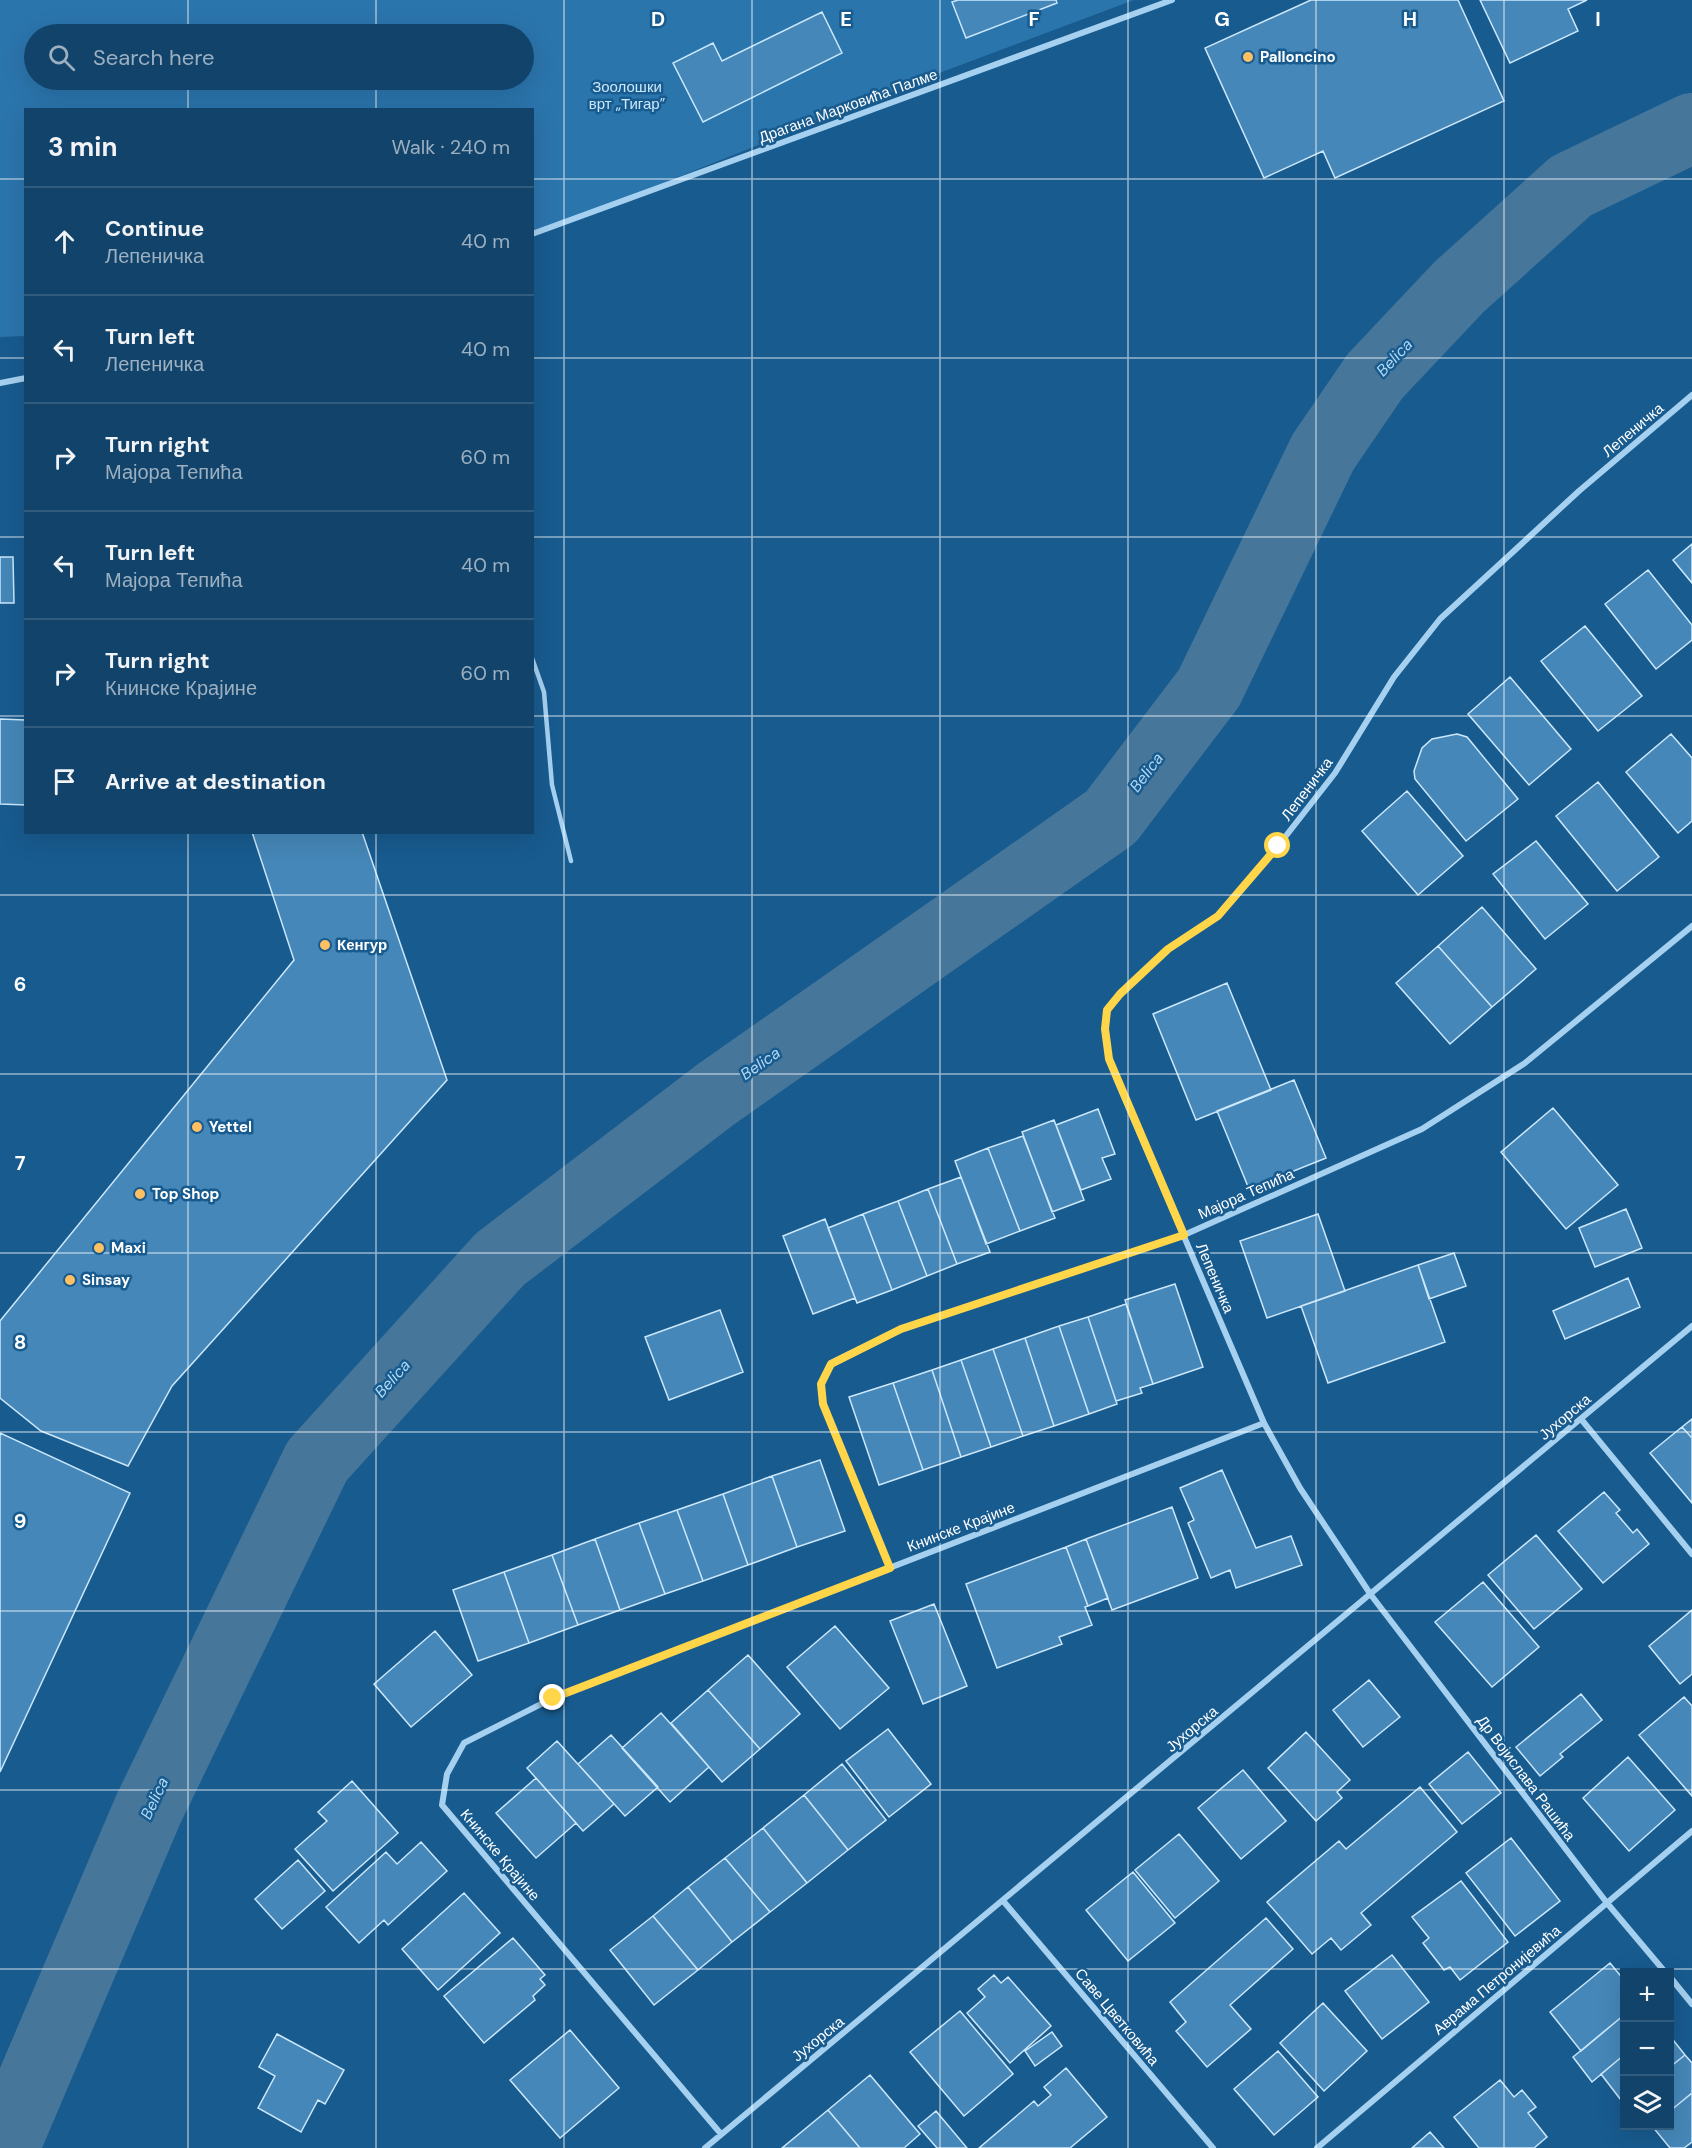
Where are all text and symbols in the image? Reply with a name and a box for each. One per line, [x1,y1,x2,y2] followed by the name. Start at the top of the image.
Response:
[651,6,665,32] text: D
[840,6,852,32] text: E
[1028,6,1040,32] text: F
[1214,6,1230,32] text: G
[1403,6,1417,32] text: H
[1595,6,1601,32] text: I
[24,24,534,90] search box
[45,41,78,74] icon: search
[93,43,214,72] text: Search here
[1260,47,1336,67] place label: Palloncino
[1241,50,1255,64] marker: Palloncino
[756,64,940,148] street label: Драгана Марковића Палме
[589,77,666,114] park label: Зоолошки врт „Тигар”
[48,130,117,164] text: 3 min
[391,134,510,160] text: Walk · 240 m
[105,214,204,243] text: Continue
[48,225,81,258] icon: ahead
[461,228,510,254] text: 40 m
[105,243,204,269] text: Лепеничка
[105,322,195,351] text: Turn left
[48,333,81,366] icon: left
[1372,334,1417,381] water label: Belica
[461,336,510,362] text: 40 m
[105,351,204,377] text: Лепеничка
[1598,398,1668,462] street label: Лепеничка
[105,430,210,459] text: Turn right
[48,441,81,474] icon: right
[461,444,510,470] text: 60 m
[105,459,243,485] text: Мајора Тепића
[105,538,195,567] text: Turn left
[48,549,81,582] icon: left
[461,552,510,578] text: 40 m
[105,567,243,593] text: Мајора Тепића
[105,646,210,675] text: Turn right
[48,657,81,690] icon: right
[461,660,510,686] text: 60 m
[105,675,257,701] text: Книнске Крајине
[1125,748,1168,796] water label: Belica
[1277,753,1338,825] street label: Лепеничка
[48,765,81,798] icon: arrive
[105,767,326,796] text: Arrive at destination
[1264,832,1290,858] route start
[337,935,387,955] place label: Кенгур
[318,938,332,952] marker: Кенгур
[14,971,26,997] text: 6
[736,1042,785,1085] water label: Belica
[209,1117,252,1137] place label: Yettel
[190,1120,204,1134] marker: Yettel
[15,1150,26,1176] text: 7
[1195,1164,1298,1224] street label: Мајора Тепића
[152,1184,220,1204] place label: Top Shop
[133,1187,147,1201] marker: Top Shop
[111,1238,146,1258] place label: Maxi
[1191,1240,1239,1317] street label: Лепеничка
[92,1241,106,1255] marker: Maxi
[82,1270,130,1290] place label: Sinsay
[63,1273,77,1287] marker: Sinsay
[14,1329,26,1355] text: 8
[370,1355,415,1402] water label: Belica
[1535,1389,1596,1445] street label: Јухорска
[904,1497,1018,1557] street label: Книнске Крајине
[14,1508,26,1534] text: 9
[539,1684,565,1710] route end
[1162,1701,1223,1757] street label: Јухорска
[1472,1711,1580,1845] street label: Др Војислава Рашића
[136,1774,173,1823] water label: Belica
[456,1805,544,1905] street label: Книнске Крајине
[1429,1920,1566,2039] street label: Аврама Петронијевића
[1070,1964,1164,2070] street label: Саве Цветковића
[1620,1968,1674,2130] map controls
[1620,1968,1674,2022] button: +
[788,2011,849,2066] street label: Јухорска
[1620,2022,1674,2076] button: −
[1620,2076,1674,2130] button: layers

